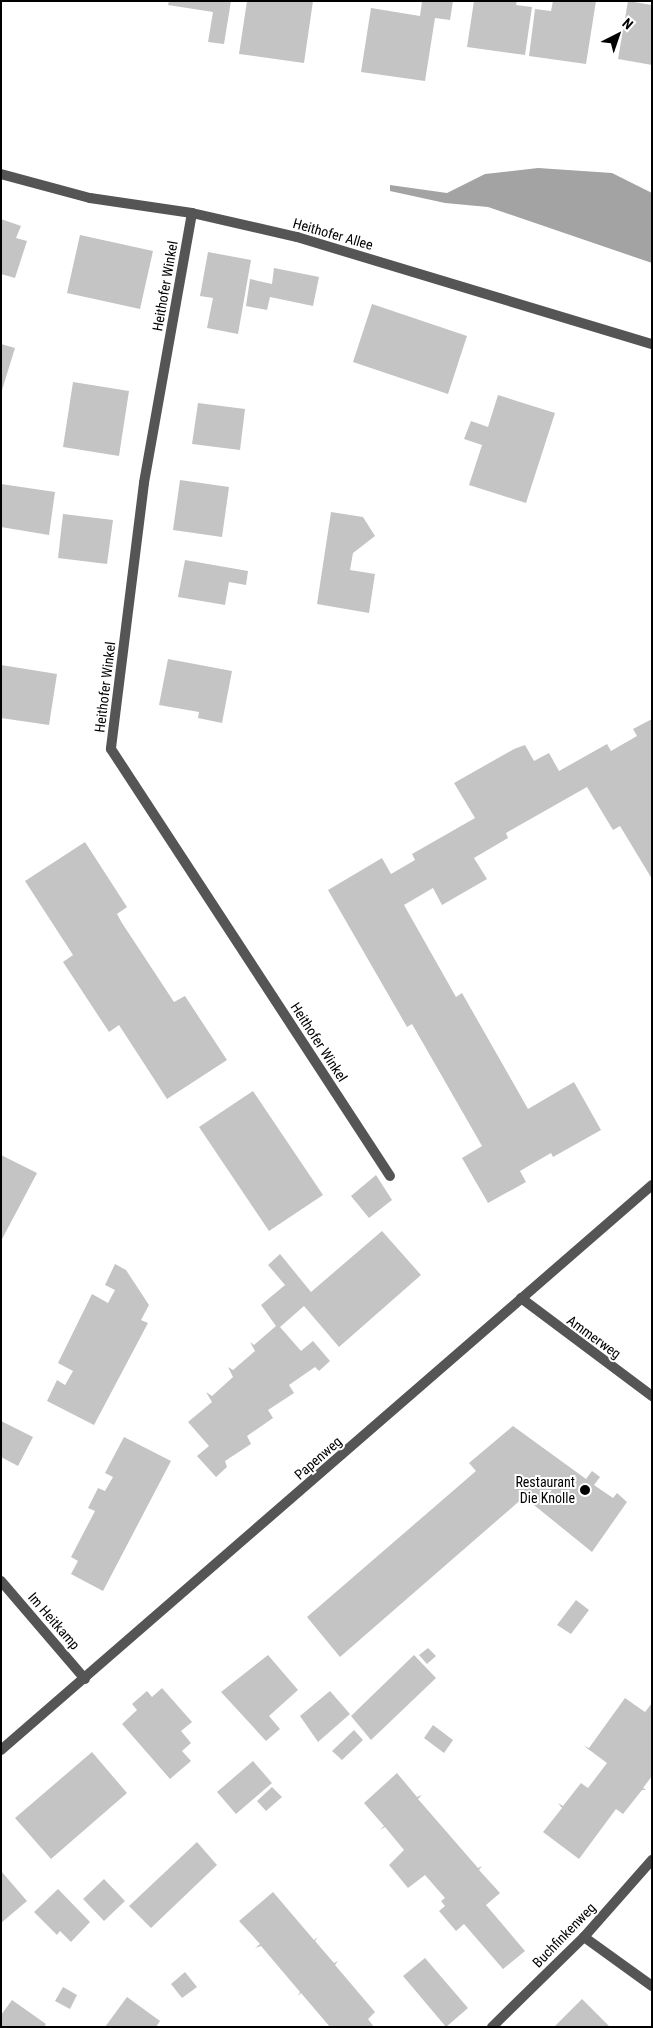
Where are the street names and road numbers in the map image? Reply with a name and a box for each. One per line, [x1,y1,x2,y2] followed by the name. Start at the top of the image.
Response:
[291,215,375,253] street label: Heithofer Allee
[149,240,181,332] street label: Heithofer Winkel
[91,641,119,733] street label: Heithofer Winkel
[287,999,351,1085] street label: Heithofer Winkel
[564,1312,624,1362] street label: Ammerweg
[291,1433,345,1483] street label: Papenweg
[25,1589,83,1653] street label: Im Heitkamp
[529,1899,599,1971] street label: Buchfinkenweg

